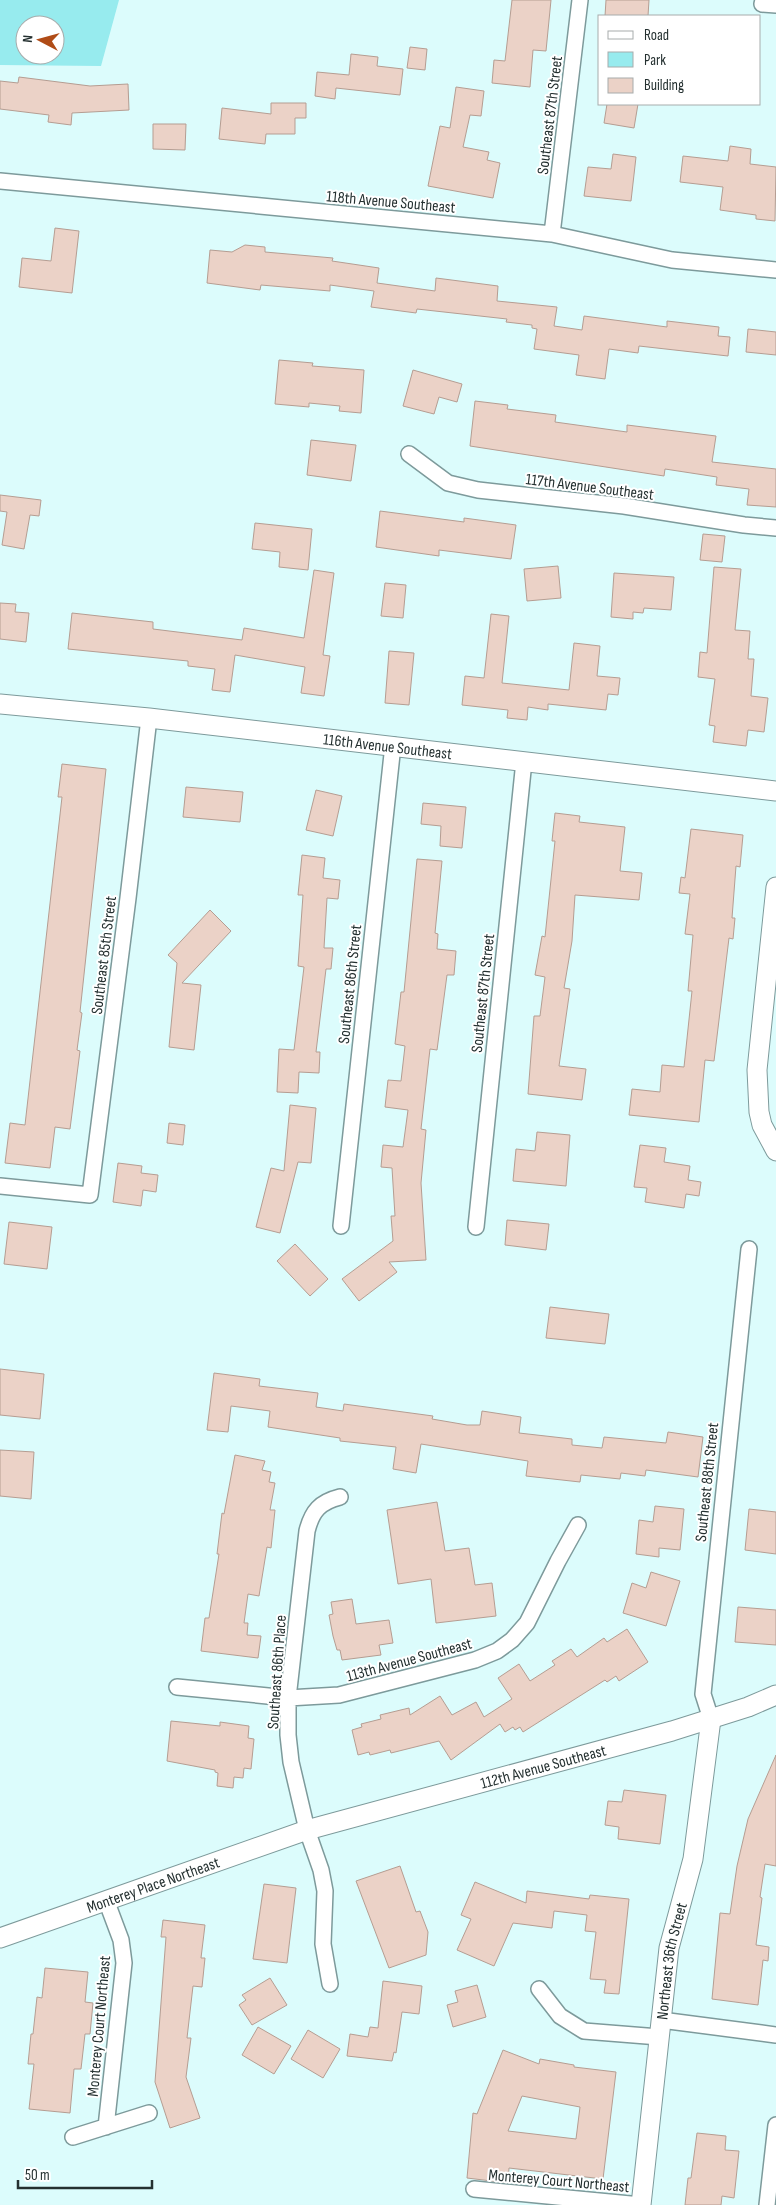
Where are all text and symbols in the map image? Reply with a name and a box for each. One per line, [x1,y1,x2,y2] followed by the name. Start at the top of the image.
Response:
[15,15,65,65] north arrow
[598,15,761,105] legend
[644,26,669,45] text: Road
[19,34,36,43] text: N
[644,51,666,70] text: Park
[534,55,567,175] street label: Southeast 87th Street
[644,76,684,95] text: Building
[326,187,456,218] street label: 118th Avenue Southeast
[525,470,655,505] street label: 117th Avenue Southeast
[322,730,453,764] street label: 116th Avenue Southeast
[88,895,121,1015] street label: Southeast 85th Street
[335,924,366,1045] street label: Southeast 86th Street
[468,933,499,1053] street label: Southeast 87th Street
[692,1422,723,1543] street label: Southeast 88th Street
[264,1614,291,1730] street label: Southeast 86th Place
[345,1635,474,1686] street label: 113th Avenue Southeast
[479,1741,608,1794] street label: 112th Avenue Southeast
[84,1853,222,1918] street label: Monterey Place Northeast
[653,1900,692,2021] street label: Northeast 36th Street
[84,1955,115,2097] street label: Monterey Court Northeast
[18,2158,151,2190] scale bar
[25,2166,50,2185] text: 50 m
[488,2166,630,2197] street label: Monterey Court Northeast

